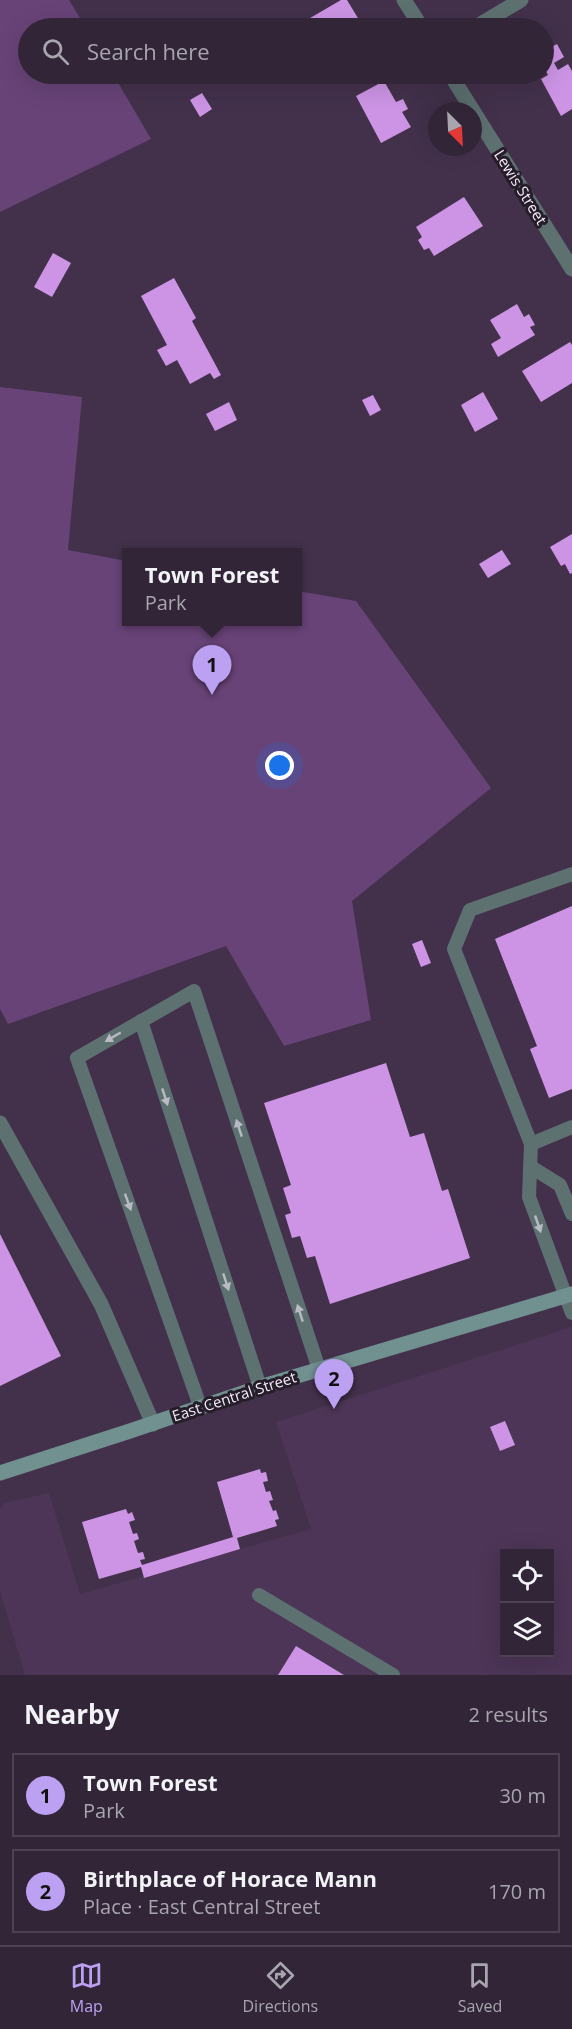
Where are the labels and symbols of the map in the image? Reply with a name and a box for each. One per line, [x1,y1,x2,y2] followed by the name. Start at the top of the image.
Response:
[428,102,482,156] north arrow
[490,146,552,228] street label: Lewis Street
[192,646,232,695] pin: 1
[265,751,294,780] your location
[104,1032,121,1042] one-way arrow
[161,1088,171,1106] one-way arrow
[234,1119,244,1137] one-way arrow
[123,1193,133,1211] one-way arrow
[534,1215,544,1233] one-way arrow
[221,1273,231,1291] one-way arrow
[295,1304,305,1322] one-way arrow
[314,1360,354,1409] pin: 2
[169,1366,299,1426] street label: East Central Street

